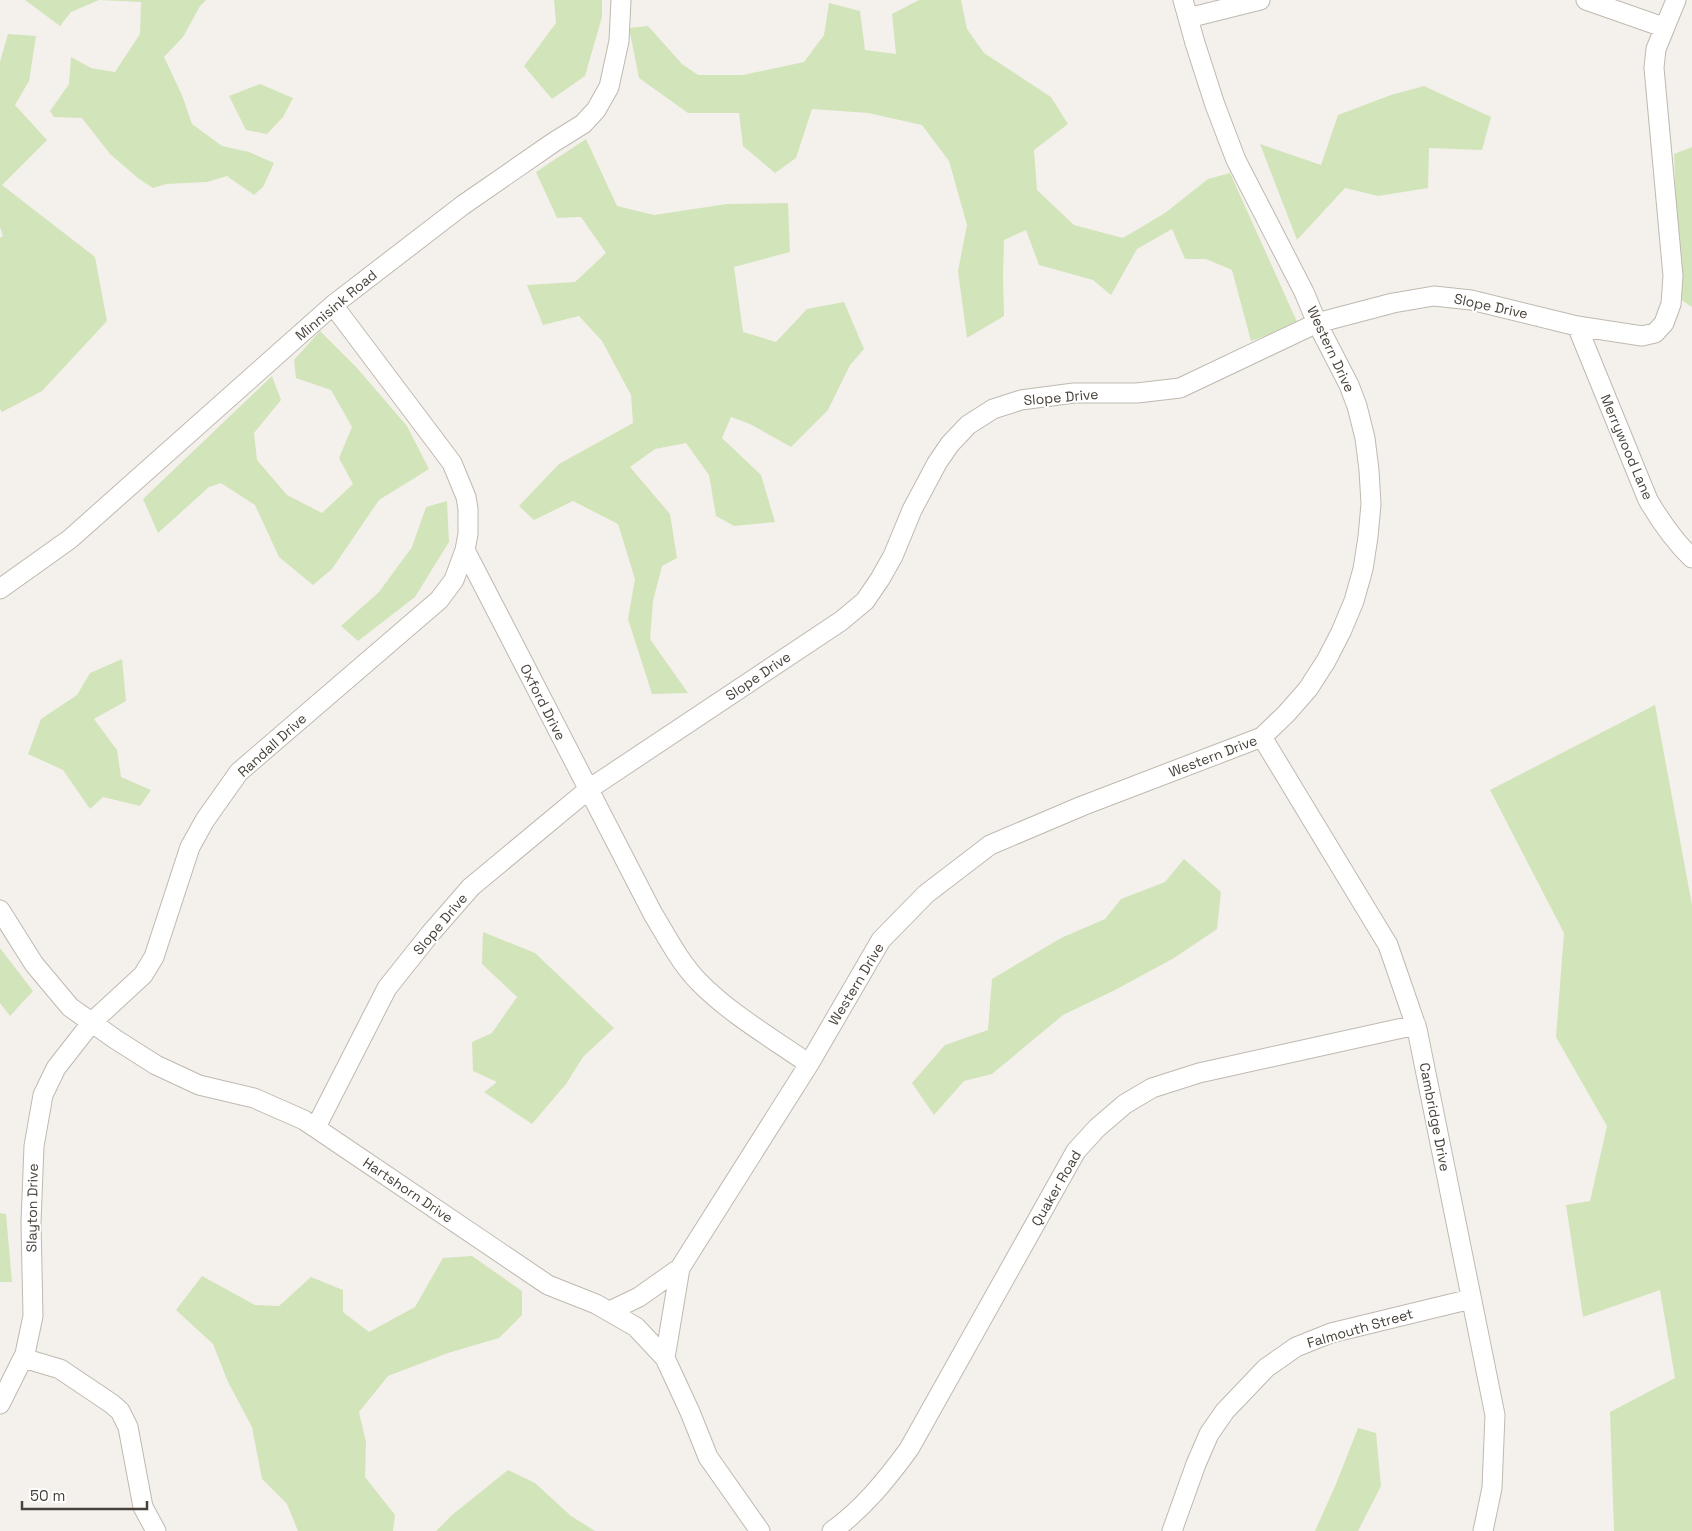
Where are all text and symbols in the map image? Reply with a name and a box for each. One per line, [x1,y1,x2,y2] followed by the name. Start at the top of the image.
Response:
[292,266,380,344] street label: Minnisink Road
[1452,289,1530,323] street label: Slope Drive
[1303,303,1359,395] street label: Western Drive
[1023,385,1099,409] street label: Slope Drive
[1597,391,1657,503] street label: Merrywood Lane
[722,648,794,704] street label: Slope Drive
[516,661,570,743] street label: Oxford Drive
[234,709,310,781] street label: Randall Drive
[1166,731,1260,781] street label: Western Drive
[409,889,471,959] street label: Slope Drive
[824,939,888,1029] street label: Western Drive
[1416,1061,1454,1173] street label: Cambridge Drive
[1027,1147,1085,1229] street label: Quaker Road
[360,1153,456,1227] street label: Hartshorn Drive
[22,1163,42,1253] street label: Slayton Drive
[1305,1304,1415,1352] street label: Falmouth Street
[22,1478,148,1510] scale bar
[30,1486,65,1505] text: 50 m

